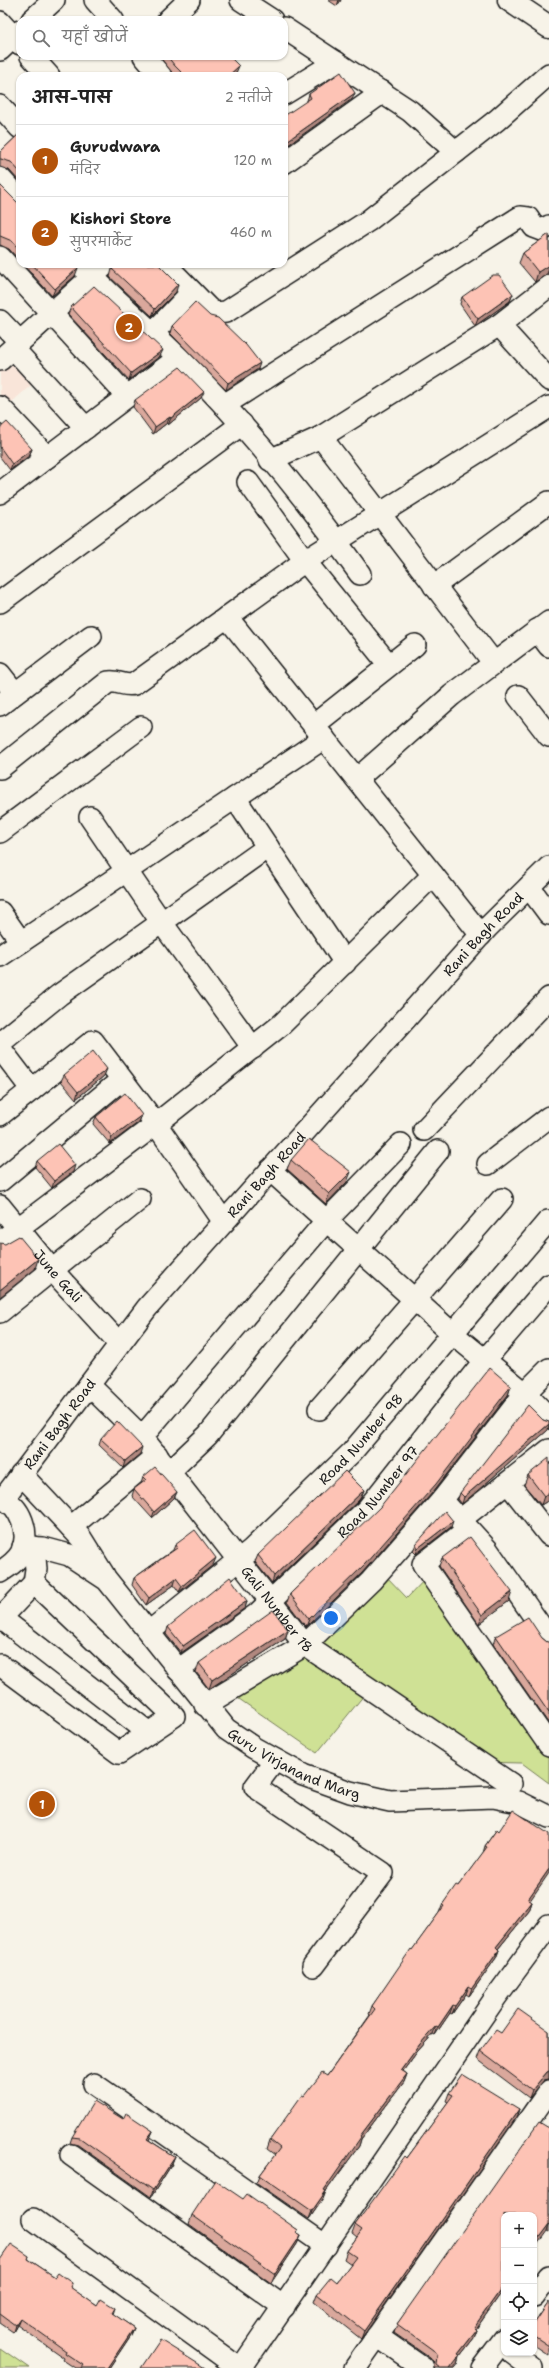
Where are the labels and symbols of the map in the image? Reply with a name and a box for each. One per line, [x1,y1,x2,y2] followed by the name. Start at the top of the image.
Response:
[116,312,142,342] pin: 2
[439,888,527,980] street label: Rani Bagh Road
[223,1128,309,1221] street label: Rani Bagh Road
[30,1246,86,1306] street label: June Gali
[20,1375,100,1473] street label: Rani Bagh Road
[315,1390,407,1489] street label: Road Number 98
[333,1442,423,1542] street label: Road Number 97
[237,1562,316,1657] street label: Gali Number 18
[321,1608,341,1628] your location
[224,1724,362,1803] street label: Guru Virjanand Marg
[29,1789,55,1819] pin: 1

